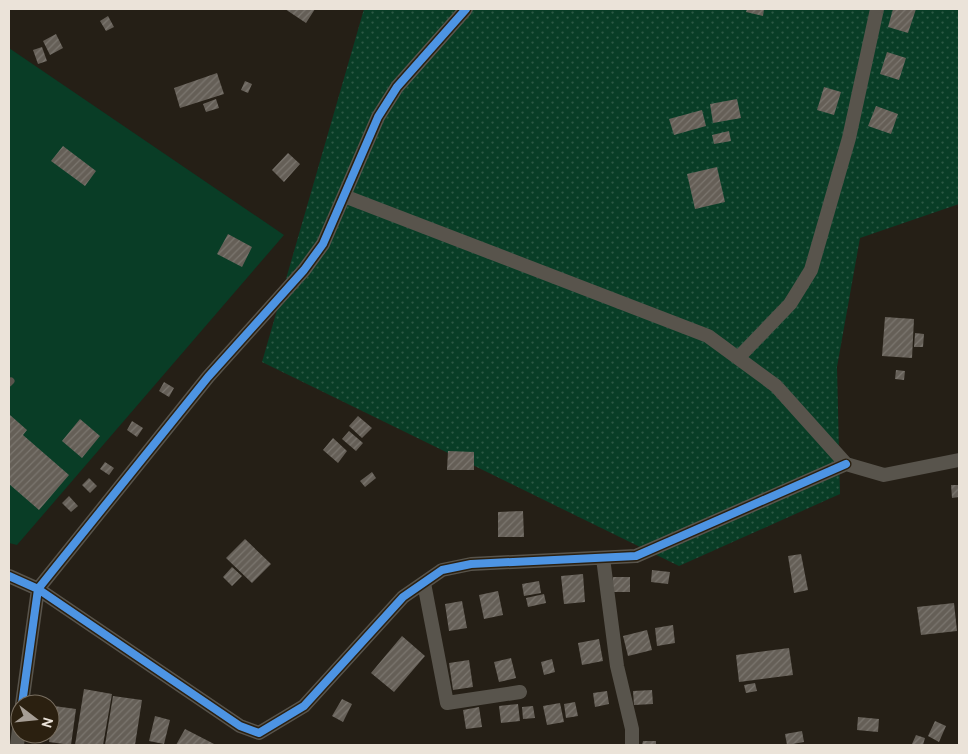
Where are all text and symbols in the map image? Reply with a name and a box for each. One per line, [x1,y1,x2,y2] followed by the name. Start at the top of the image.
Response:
[10,694,60,744] north arrow
[37,715,58,730] text: N

